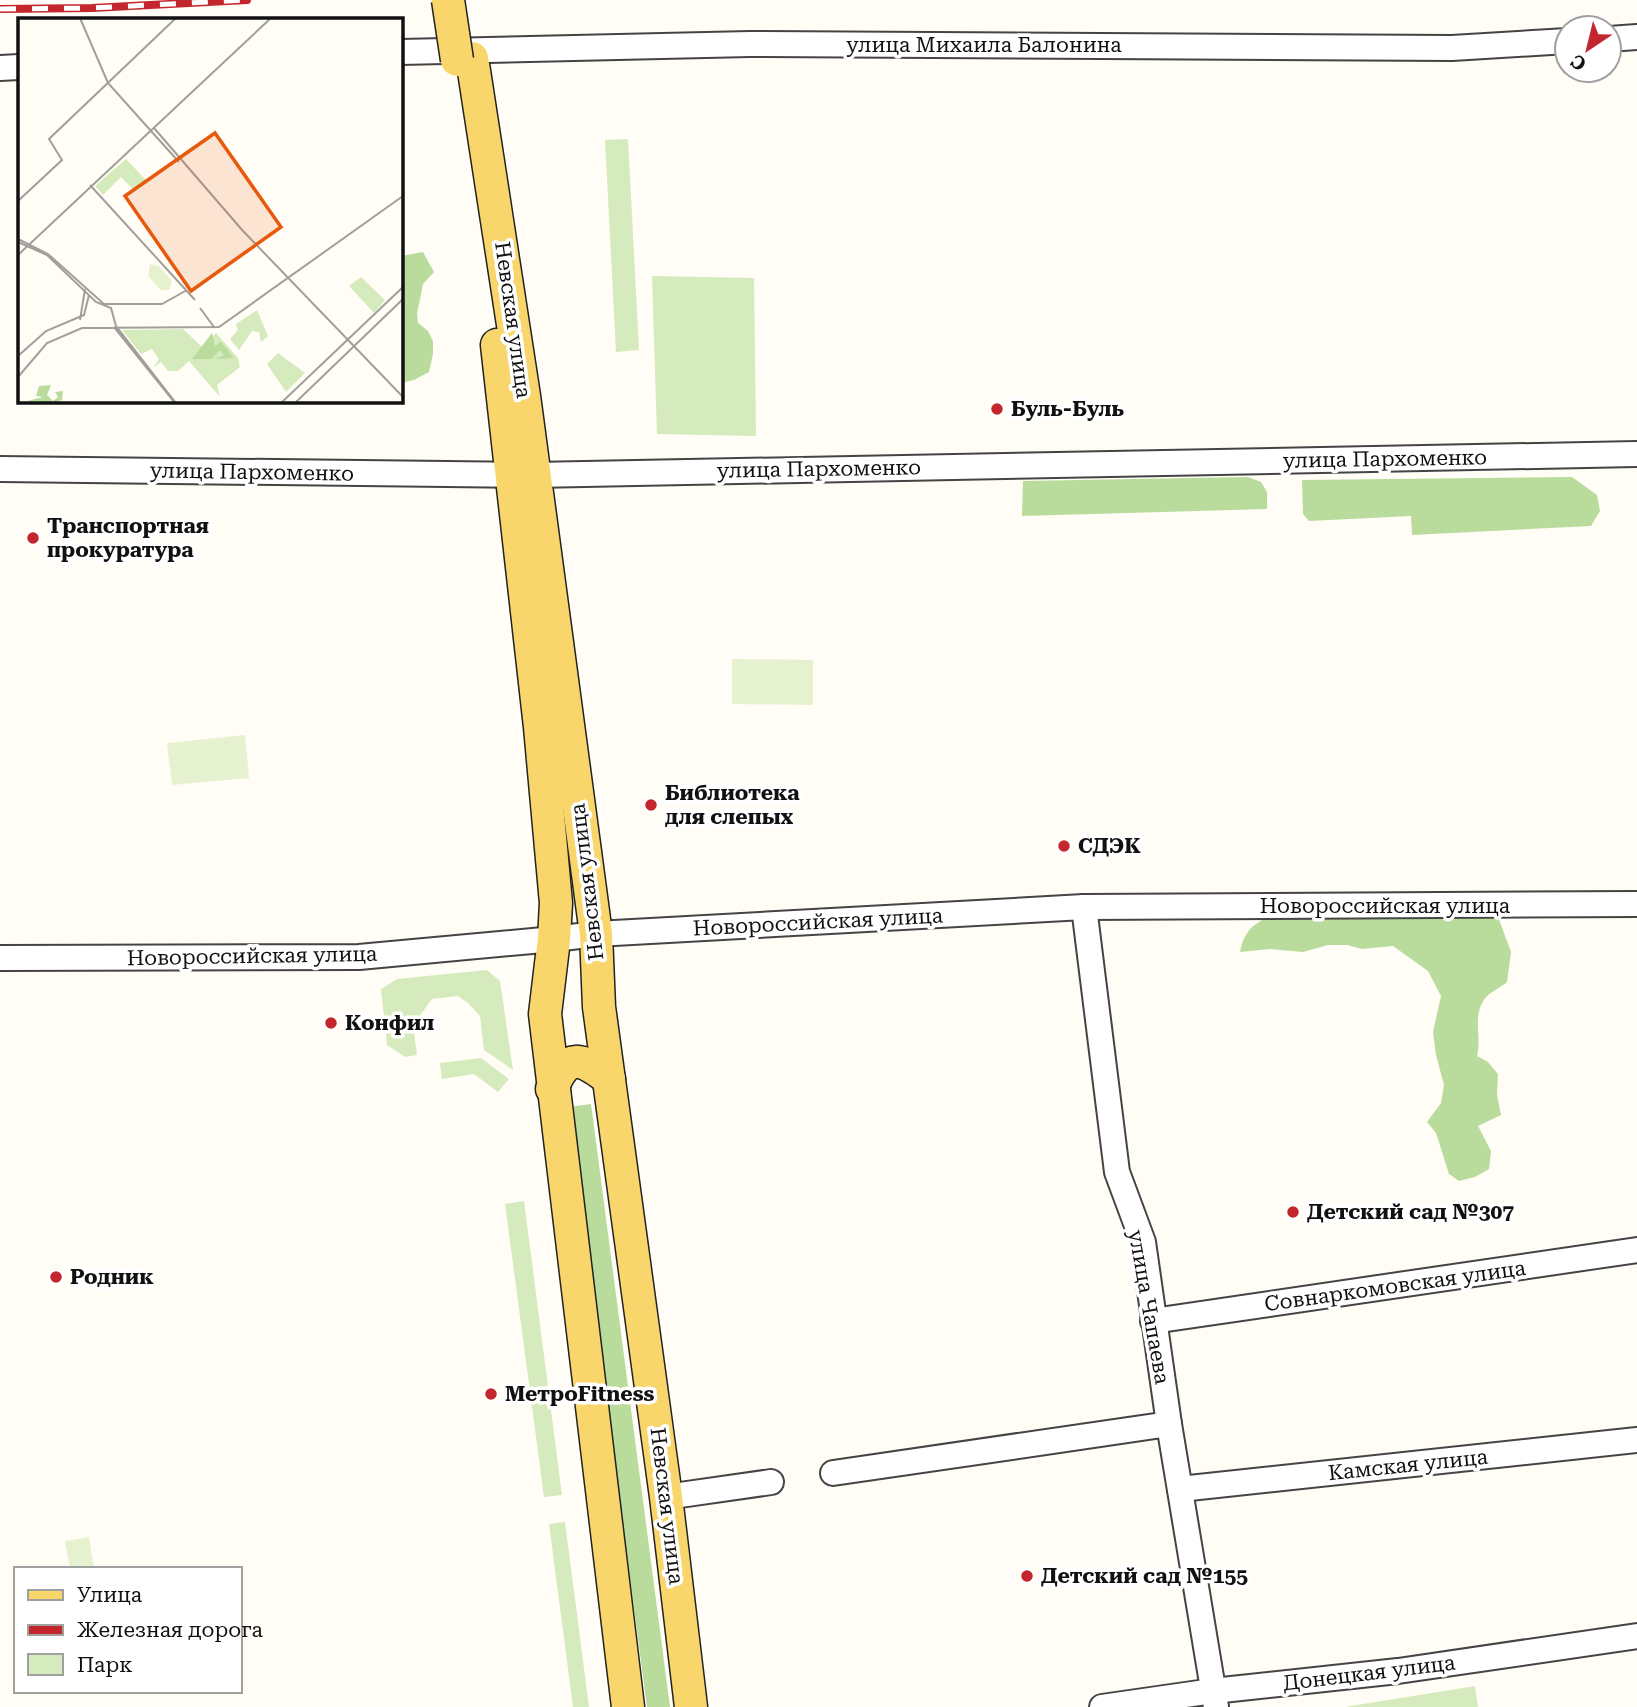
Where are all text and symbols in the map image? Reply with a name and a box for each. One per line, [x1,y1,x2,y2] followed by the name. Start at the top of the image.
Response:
[1553,14,1623,84] north arrow
[18,18,402,402] inset map
[846,33,1122,57] street label: улица Михаила Балонина
[1566,49,1591,76] text: С
[490,240,536,400] street label: Невская улица
[1011,397,1125,421] place label: Буль-Буль
[989,401,1005,417] marker: Буль-Буль
[1283,445,1487,473] street label: улица Пархоменко
[717,455,921,483] street label: улица Пархоменко
[150,458,354,486] street label: улица Пархоменко
[47,514,209,562] place label: Транспортная прокуратура
[25,530,41,546] marker: Транспортная прокуратура
[665,781,800,829] place label: Библиотека для слепых
[643,797,659,813] marker: Библиотека для слепых
[565,802,609,962] street label: Невская улица
[1078,834,1141,858] place label: СДЭК
[1056,838,1072,854] marker: СДЭК
[1260,894,1511,918] street label: Новороссийская улица
[692,903,944,941] street label: Новороссийская улица
[127,942,378,970] street label: Новороссийская улица
[345,1011,434,1035] place label: Конфил
[323,1015,339,1031] marker: Конфил
[1307,1200,1514,1224] place label: Детский сад №307
[1285,1204,1301,1220] marker: Детский сад №307
[1124,1228,1175,1387] street label: улица Чапаева
[1263,1256,1528,1316] street label: Совнаркомовская улица
[70,1265,154,1289] place label: Родник
[48,1269,64,1285] marker: Родник
[505,1382,654,1406] place label: МетроFitness
[483,1386,499,1402] marker: МетроFitness
[645,1426,689,1586] street label: Невская улица
[1327,1445,1490,1485] street label: Камская улица
[1041,1564,1248,1588] place label: Детский сад №155
[14,1567,242,1693] legend
[1019,1568,1035,1584] marker: Детский сад №155
[77,1583,143,1607] text: Улица
[77,1618,263,1642] text: Железная дорога
[1281,1650,1457,1695] street label: Донецкая улица
[77,1653,133,1677] text: Парк

